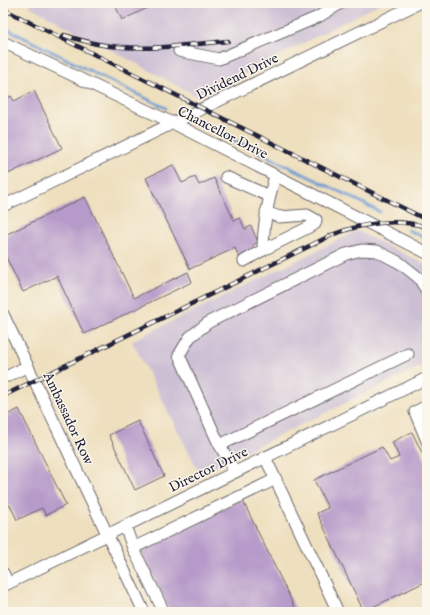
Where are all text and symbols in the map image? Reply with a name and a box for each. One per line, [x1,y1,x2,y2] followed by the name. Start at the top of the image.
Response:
[193,49,282,105] street label: Dividend Drive
[174,102,271,164] street label: Chancellor Drive
[38,368,98,468] street label: Ambassador Row
[166,443,251,497] street label: Director Drive

